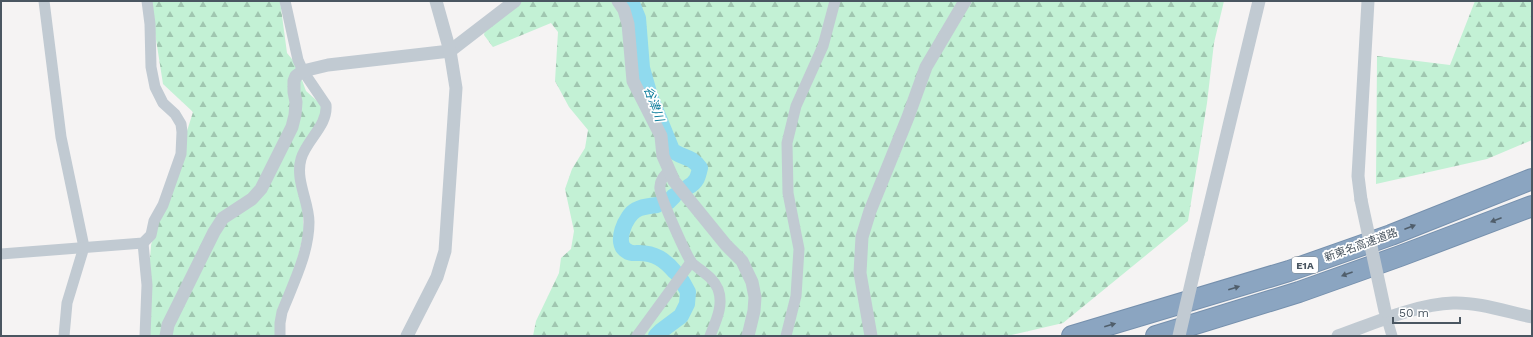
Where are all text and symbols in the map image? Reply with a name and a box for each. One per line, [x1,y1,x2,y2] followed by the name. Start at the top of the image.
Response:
[641,85,667,125] water label: 谷津川
[1489,217,1501,223] one-way arrow
[1405,224,1417,230] one-way arrow
[1323,226,1399,264] street label: 新東名高速道路
[1292,257,1318,273] road number: E1A
[1341,272,1353,278] one-way arrow
[1229,285,1241,291] one-way arrow
[1393,299,1460,325] scale bar
[1399,306,1429,320] text: 50 m
[1104,322,1116,328] one-way arrow

